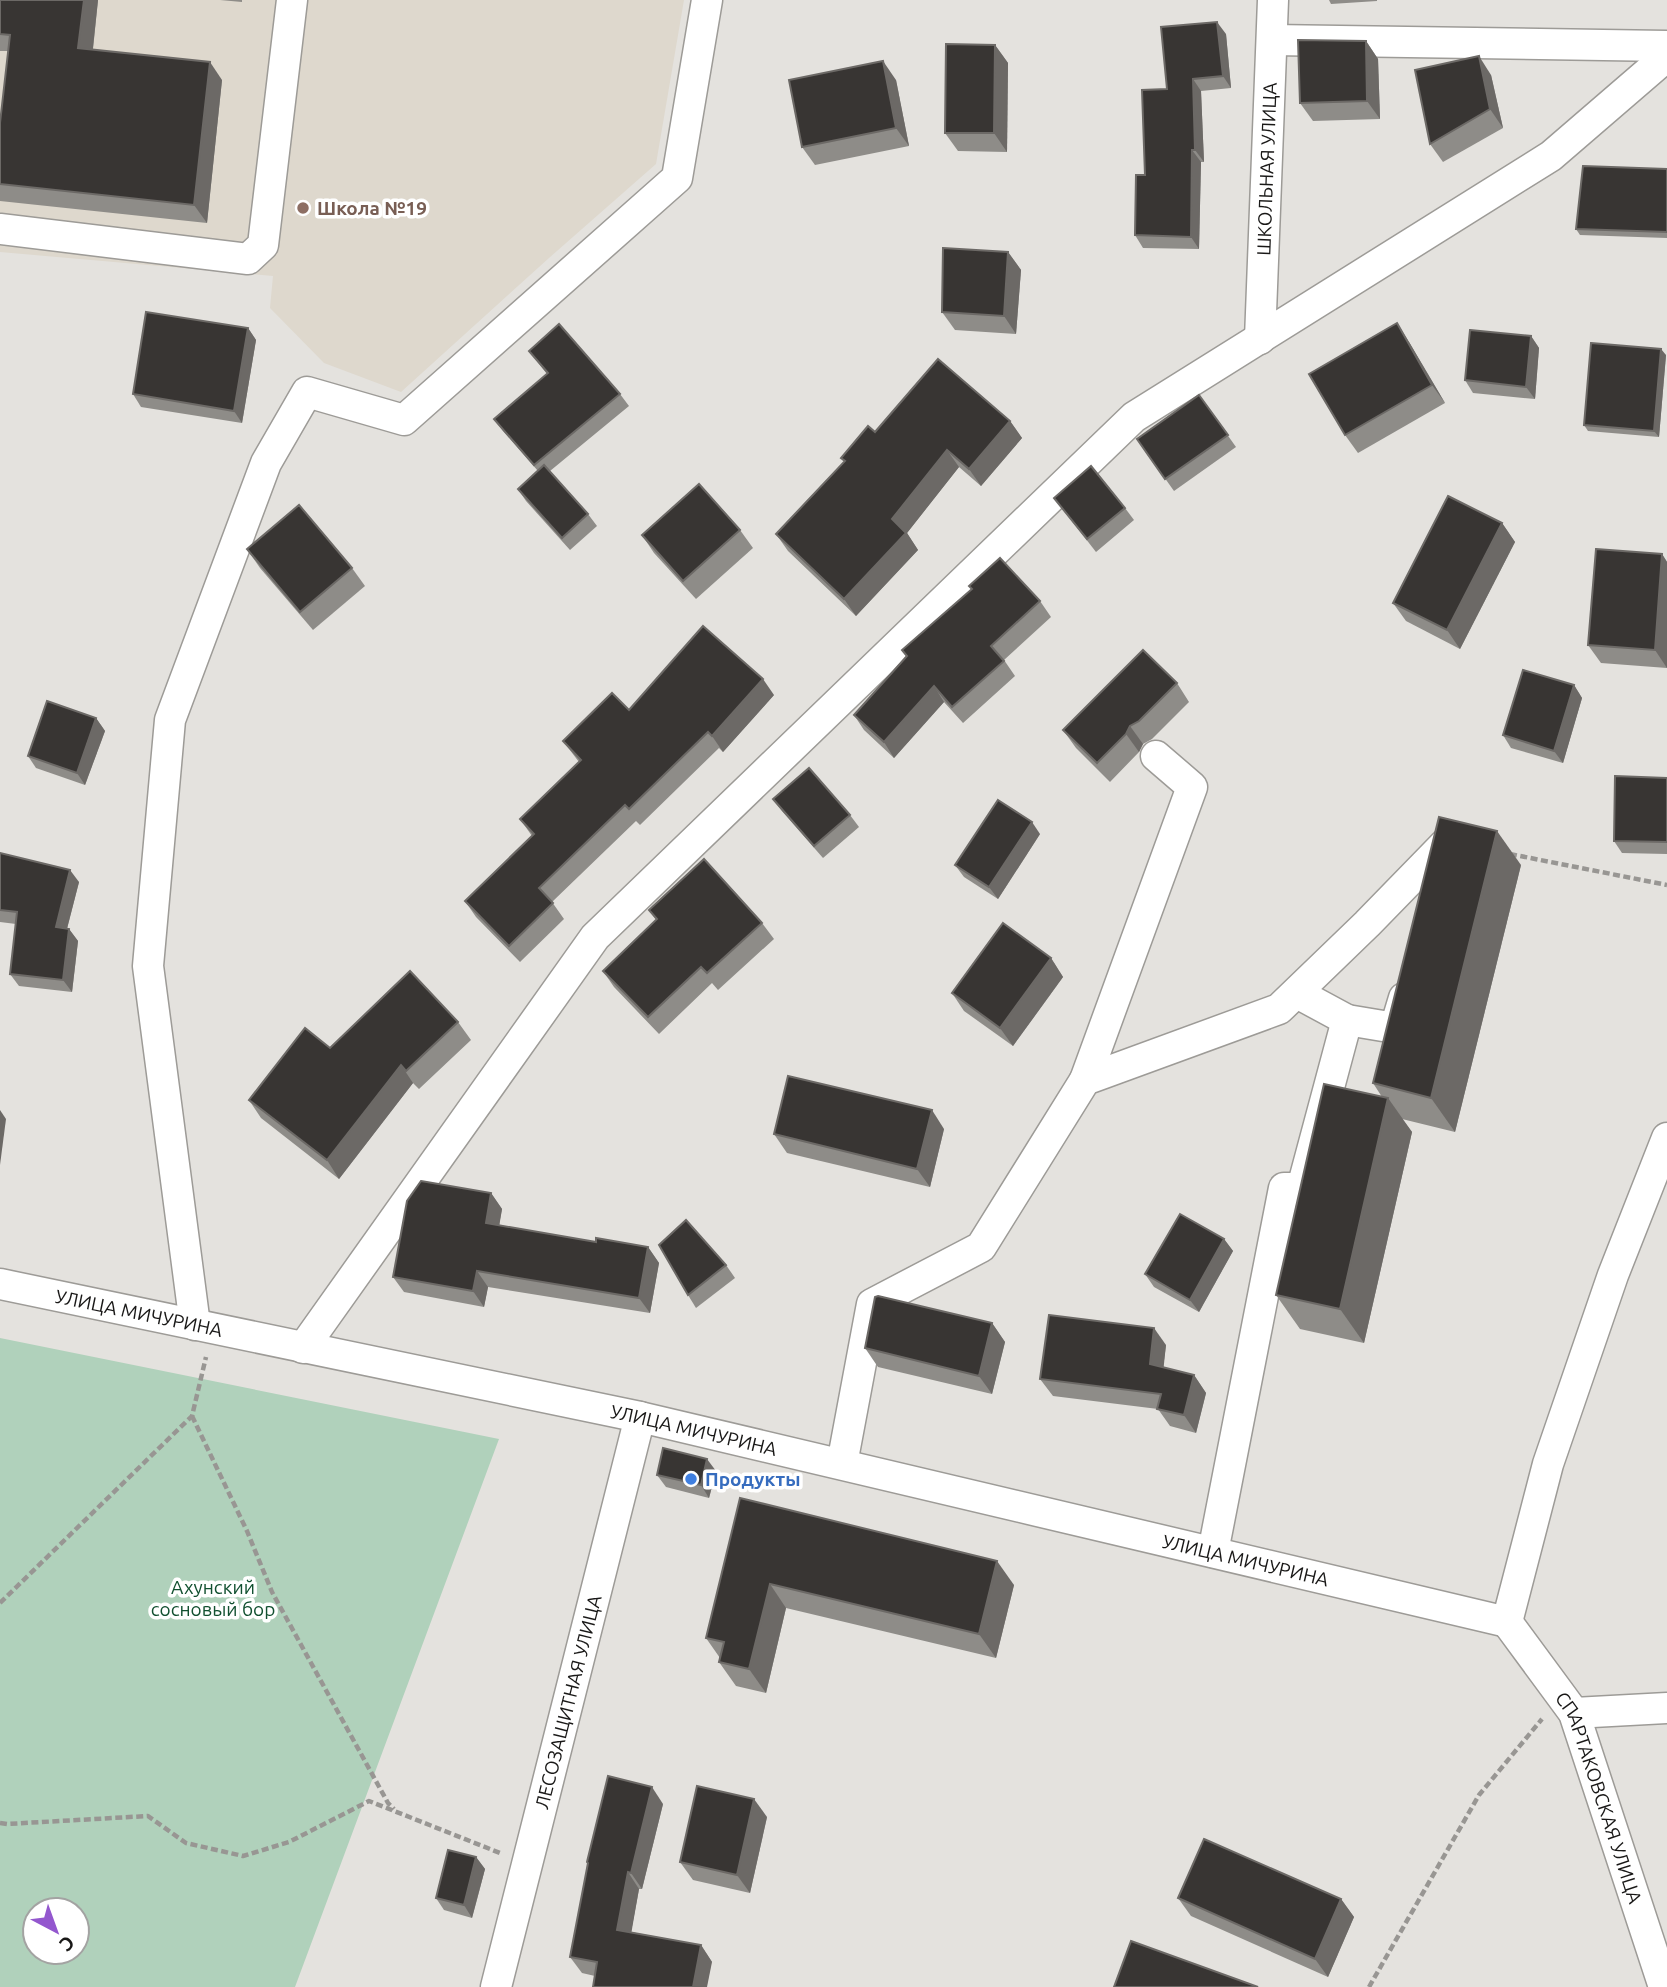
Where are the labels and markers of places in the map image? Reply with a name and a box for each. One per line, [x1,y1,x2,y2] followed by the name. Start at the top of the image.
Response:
[317,197,427,219] place label: Школа №19
[295,200,311,216] marker: Школа №19
[705,1468,800,1490] place label: Продукты
[683,1471,699,1487] marker: Продукты

